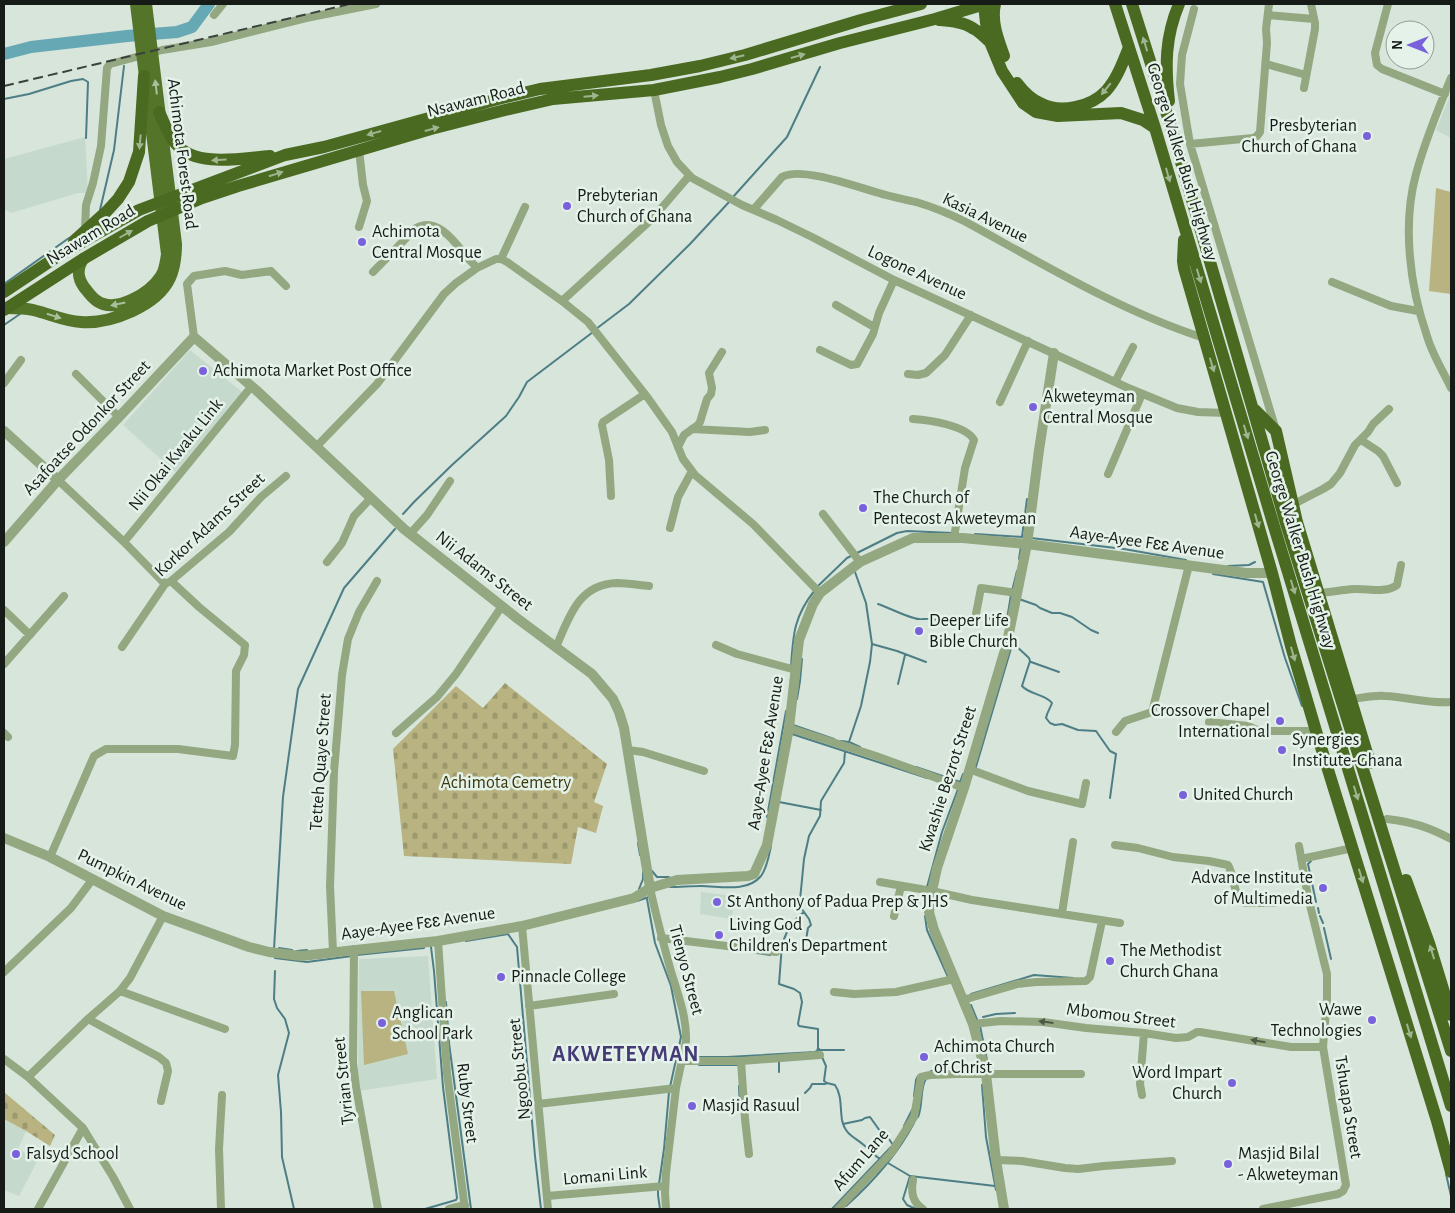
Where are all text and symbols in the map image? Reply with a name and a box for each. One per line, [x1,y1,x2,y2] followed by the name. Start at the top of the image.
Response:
[1385,20,1435,70] north arrow
[1140,36,1148,51] one-way arrow
[1391,40,1405,50] text: N
[791,51,806,59] one-way arrow
[730,53,745,61] one-way arrow
[1143,61,1221,263] street label: George Walker Bush Highway
[164,77,200,231] street label: Achimota Forest Road
[152,78,160,94] one-way arrow
[425,79,527,121] street label: Nsawam Road
[1101,83,1112,96] one-way arrow
[583,91,599,99] one-way arrow
[1242,117,1357,156] place label: Presbyterian Church of Ghana
[425,125,440,133] one-way arrow
[366,129,381,137] one-way arrow
[1361,130,1373,142] marker: Presbyterian Church of Ghana
[136,134,144,150] one-way arrow
[211,156,227,164] one-way arrow
[1165,167,1173,182] one-way arrow
[269,170,284,178] one-way arrow
[577,187,692,226] place label: Prebyterian Church of Ghana
[939,190,1031,246] street label: Kasia Avenue
[561,200,573,212] marker: Prebyterian Church of Ghana
[44,202,138,268] street label: Nsawam Road
[372,223,482,262] place label: Achimota Central Mosque
[119,230,132,239] one-way arrow
[356,236,368,248] marker: Achimota Central Mosque
[865,242,969,304] street label: Logone Avenue
[1195,269,1203,284] one-way arrow
[111,300,126,308] one-way arrow
[47,313,62,321] one-way arrow
[20,357,154,499] street label: Asafoatse Odonkor Street
[1208,358,1216,373] one-way arrow
[213,362,412,380] place label: Achimota Market Post Office
[197,365,209,377] marker: Achimota Market Post Office
[1043,388,1153,427] place label: Akweteyman Central Mosque
[126,395,227,514] street label: Nii Okai Kwaku Link
[1027,401,1039,413] marker: Akweteyman Central Mosque
[1242,424,1250,439] one-way arrow
[1261,449,1339,651] street label: George Walker Bush Highway
[151,469,269,580] street label: Korkor Adams Street
[873,489,1036,528] place label: The Church of Pentecost Akweteyman
[857,502,869,514] marker: The Church of Pentecost Akweteyman
[1253,514,1261,529] one-way arrow
[1069,523,1225,563] street label: Aaye-Ayee Fɛɛ Avenue
[432,528,536,615] street label: Nii Adams Street
[1290,580,1297,595] one-way arrow
[929,612,1018,651] place label: Deeper Life Bible Church
[913,625,925,637] marker: Deeper Life Bible Church
[1290,646,1298,661] one-way arrow
[745,675,787,831] street label: Aaye-Ayee Fɛɛ Avenue
[307,692,335,831] street label: Tetteh Quaye Street
[1151,702,1270,741] place label: Crossover Chapel International
[916,704,980,854] street label: Kwashie Bezrot Street
[1274,715,1286,727] marker: Crossover Chapel International
[1292,731,1403,770] place label: Synergies Institute-Ghana
[1276,744,1288,756] marker: Synergies Institute-Ghana
[441,774,572,792] park label: Achimota Cemetry
[1353,785,1361,800] one-way arrow
[1193,786,1293,804] place label: United Church
[1177,789,1189,801] marker: United Church
[75,846,189,914] street label: Pumpkin Avenue
[1191,869,1313,908] place label: Advance Institute of Multimedia
[1358,869,1366,884] one-way arrow
[1317,882,1329,894] marker: Advance Institute of Multimedia
[727,893,948,911] place label: St Anthony of Padua Prep & JHS
[711,896,723,908] marker: St Anthony of Padua Prep & JHS
[340,904,496,944] street label: Aaye-Ayee Fɛɛ Avenue
[729,916,887,955] place label: Living God Children's Department
[665,923,707,1017] street label: Tienyo Street
[713,929,725,941] marker: Living God Children's Department
[1120,942,1222,981] place label: The Methodist Church Ghana
[1428,944,1435,959] one-way arrow
[1104,955,1116,967] marker: The Methodist Church Ghana
[511,968,626,986] place label: Pinnacle College
[495,971,507,983] marker: Pinnacle College
[1065,1000,1177,1032] street label: Mbomou Street
[1270,1001,1362,1040] place label: Wawe Technologies
[392,1004,473,1043] place label: Anglican School Park
[1366,1014,1378,1026] marker: Wawe Technologies
[376,1017,388,1029] marker: Anglican School Park
[506,1017,534,1121] street label: Ngoobu Street
[1038,1018,1054,1026] one-way arrow
[1406,1024,1414,1039] one-way arrow
[330,1036,358,1126] street label: Tyrian Street
[1249,1037,1265,1045] one-way arrow
[934,1038,1055,1077] place label: Achimota Church of Christ
[552,1043,700,1065] district label: AKWETEYMAN
[918,1051,930,1063] marker: Achimota Church of Christ
[1331,1054,1365,1160] street label: Tshuapa Street
[453,1062,481,1144] street label: Ruby Street
[1132,1064,1222,1103] place label: Word Impart Church
[1226,1077,1238,1089] marker: Word Impart Church
[702,1097,800,1115] place label: Masjid Rasuul
[686,1100,698,1112] marker: Masjid Rasuul
[829,1126,893,1194] street label: Afum Lane
[26,1145,119,1163] place label: Falsyd School
[1238,1145,1339,1184] place label: Masjid Bilal - Akweteyman
[10,1148,22,1160] marker: Falsyd School
[1222,1158,1234,1170] marker: Masjid Bilal - Akweteyman
[562,1163,649,1189] street label: Lomani Link

